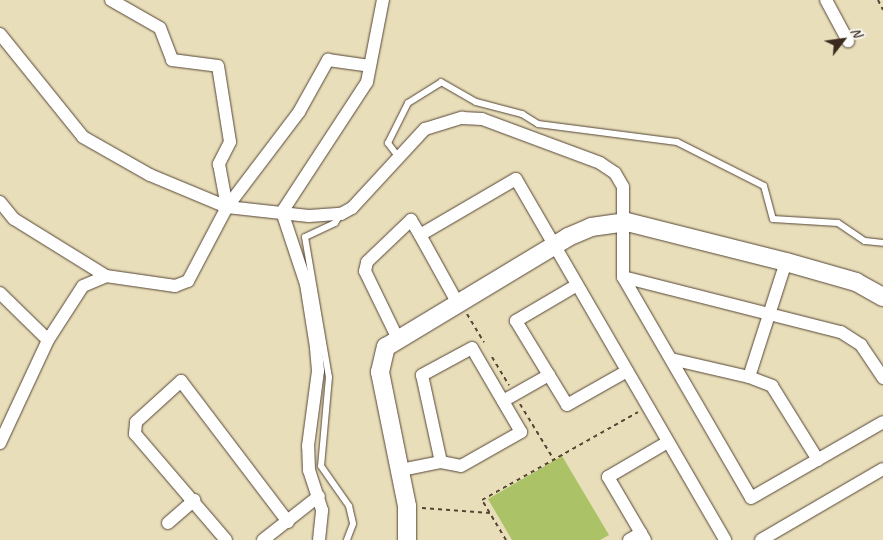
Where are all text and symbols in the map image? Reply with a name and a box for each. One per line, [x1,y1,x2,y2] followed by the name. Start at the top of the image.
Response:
[818,15,868,65] north arrow
[847,24,866,40] text: N

